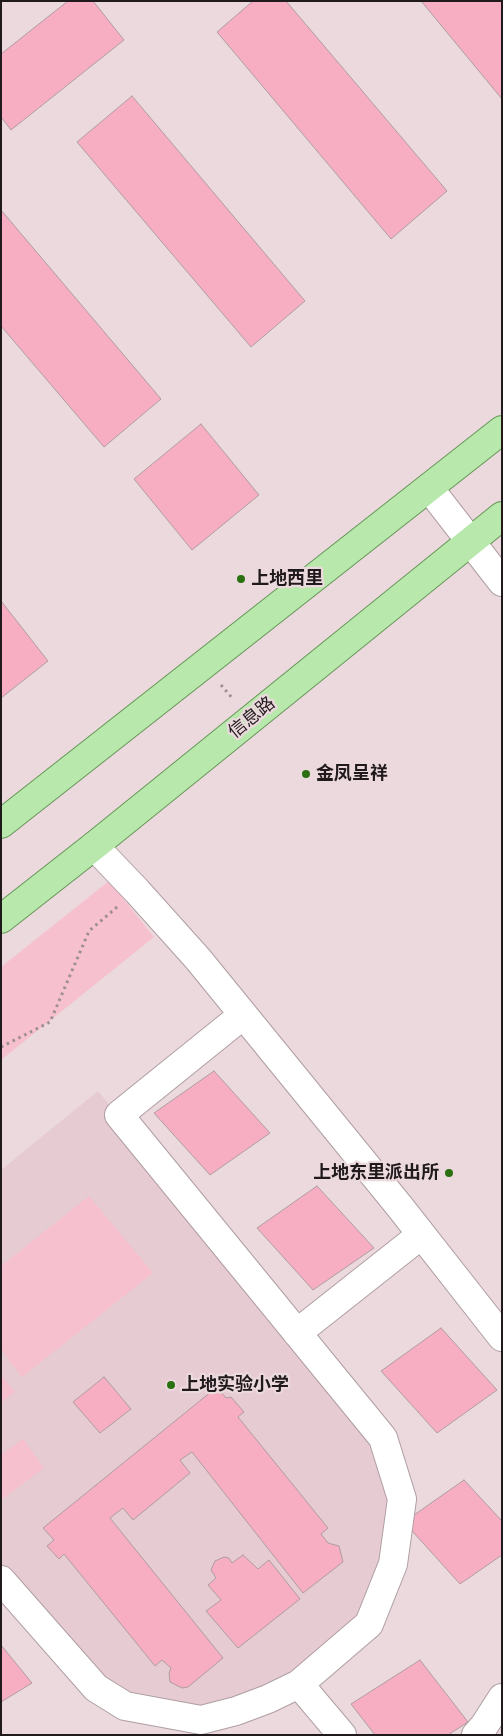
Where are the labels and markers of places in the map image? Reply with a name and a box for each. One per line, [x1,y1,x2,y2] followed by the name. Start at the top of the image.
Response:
[251,568,323,590] place label: 上地西里
[235,573,247,585] marker: 上地西里
[316,763,388,785] place label: 金凤呈祥
[300,768,312,780] marker: 金凤呈祥
[313,1162,439,1184] place label: 上地东里派出所
[443,1167,455,1179] marker: 上地东里派出所
[181,1374,289,1396] place label: 上地实验小学
[165,1379,177,1391] marker: 上地实验小学

